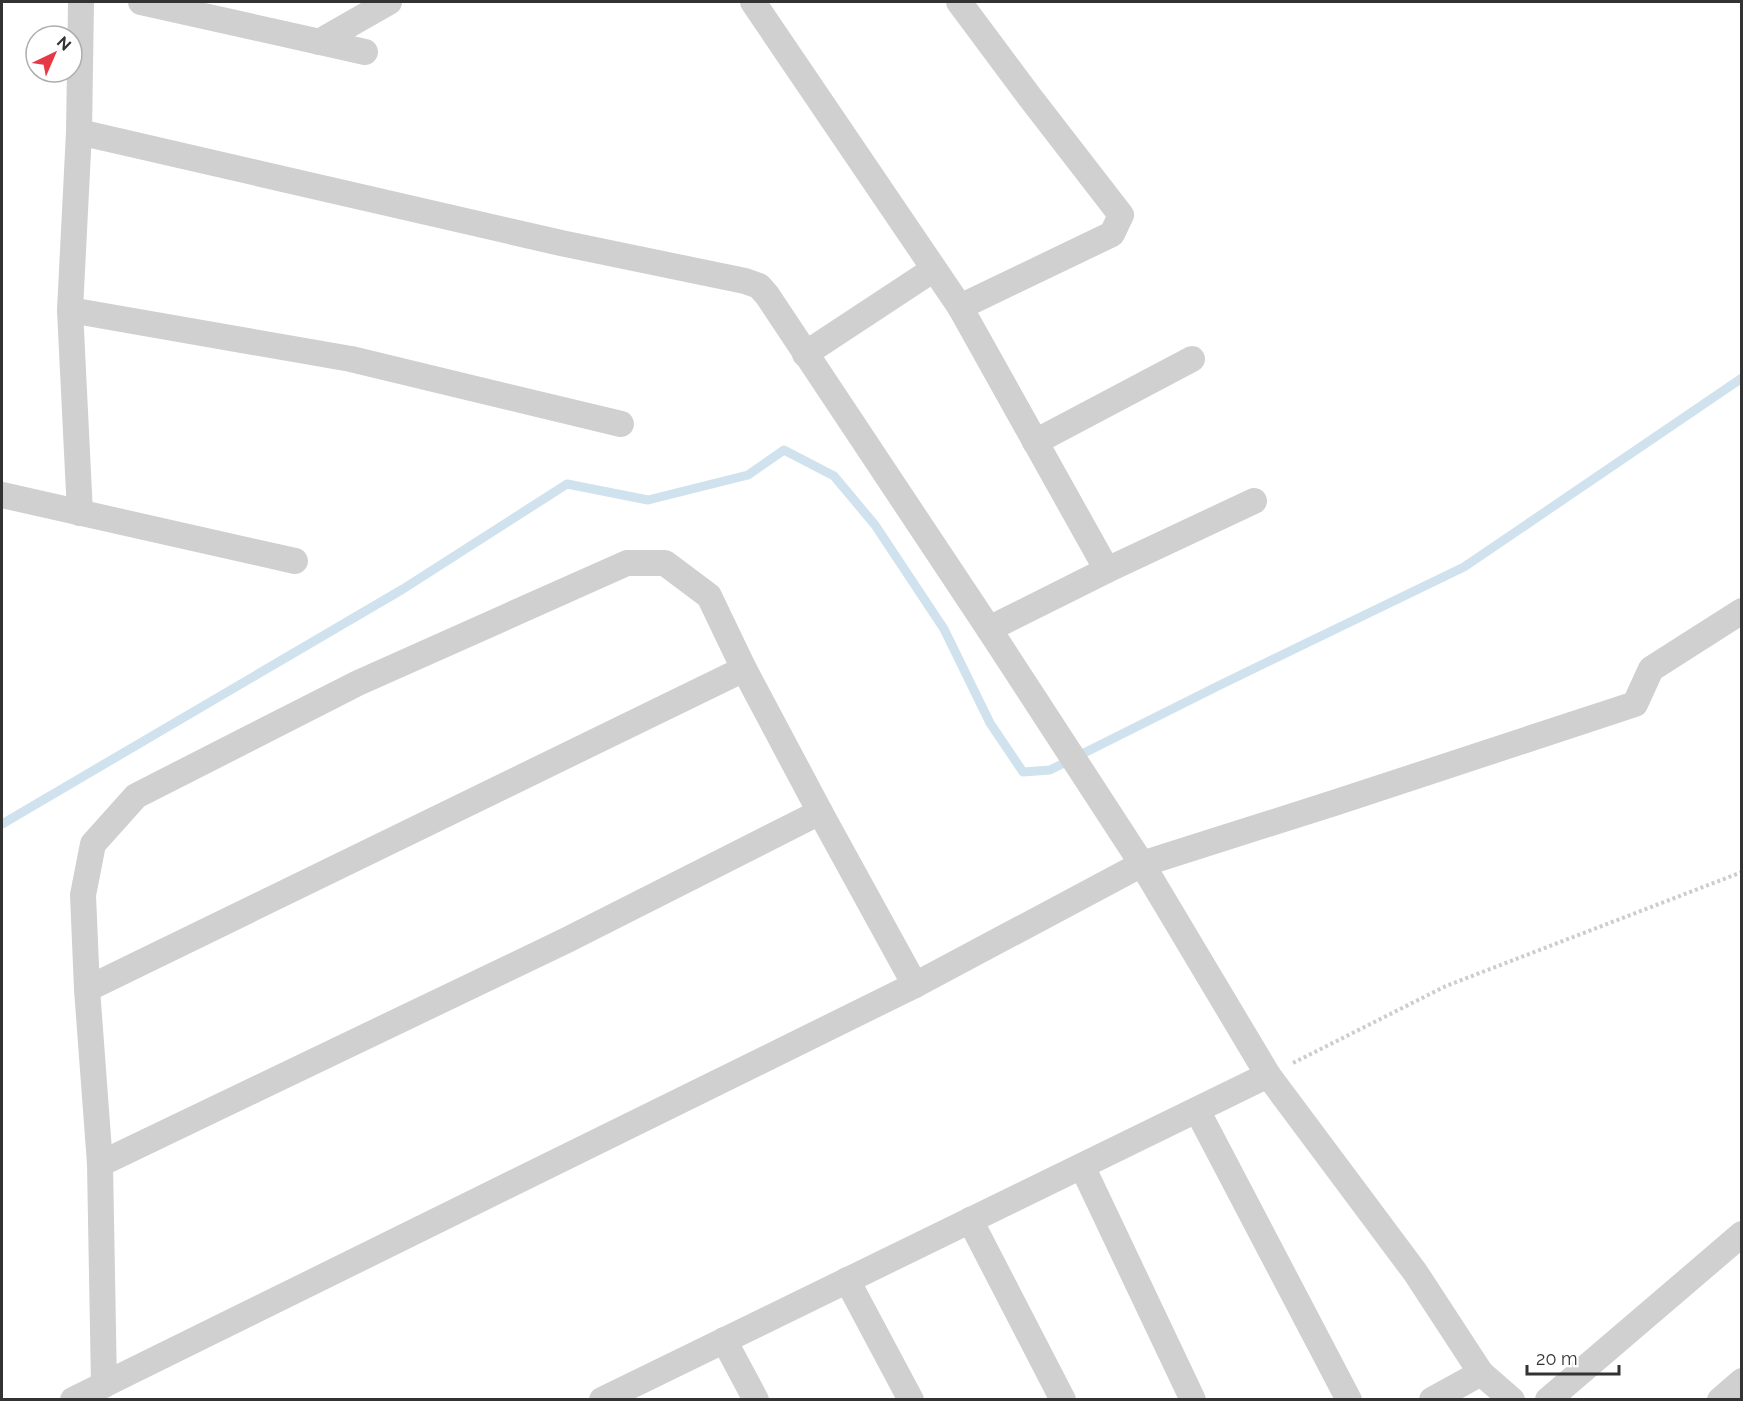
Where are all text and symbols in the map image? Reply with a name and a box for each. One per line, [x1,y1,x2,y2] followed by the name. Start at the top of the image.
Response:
[24,24,84,84] north arrow
[53,32,75,55] text: N
[1527,1338,1618,1376] scale bar
[1536,1348,1578,1369] text: 20 m

